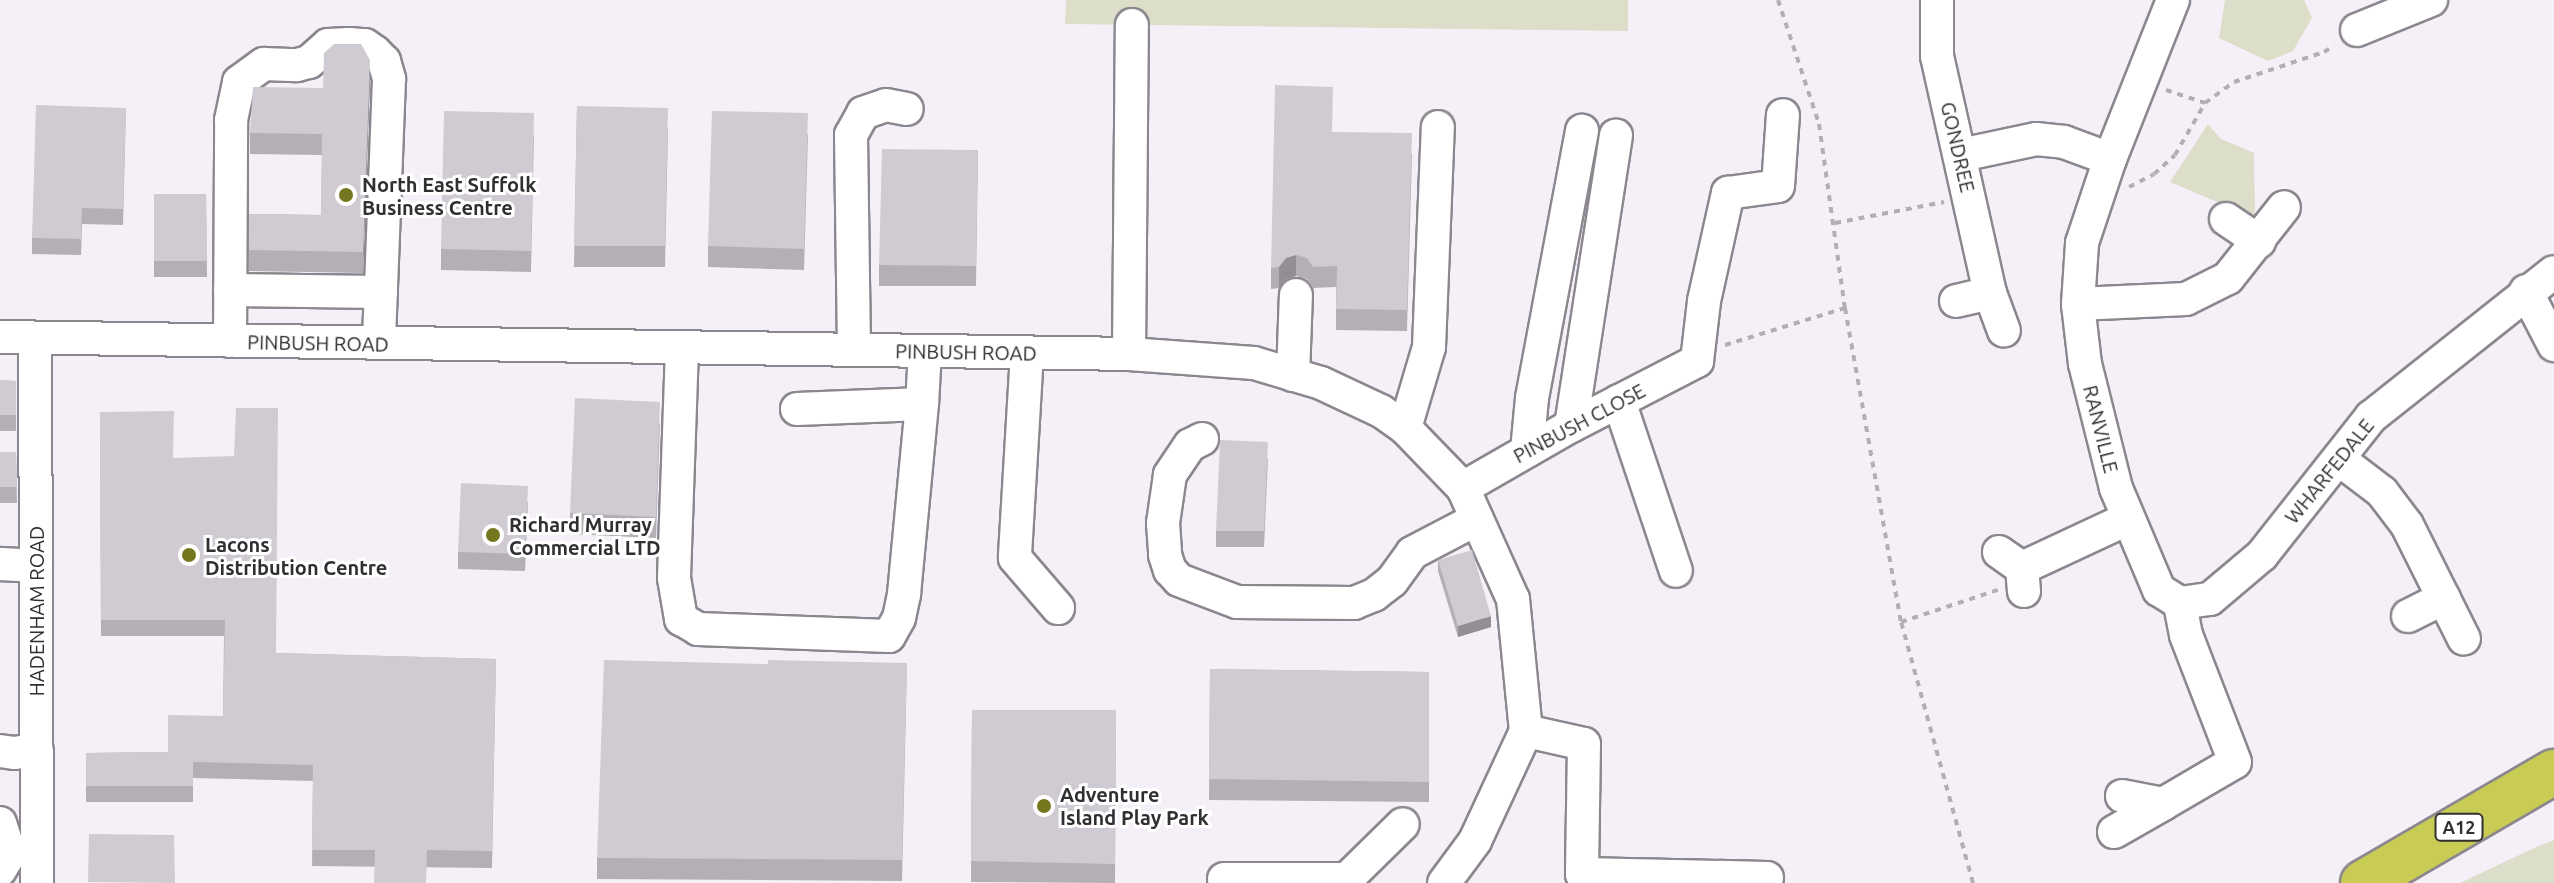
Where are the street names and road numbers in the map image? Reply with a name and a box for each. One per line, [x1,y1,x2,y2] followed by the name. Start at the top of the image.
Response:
[1936,99,1980,195] street label: GONDREE
[247,330,389,356] street label: PINBUSH ROAD
[895,339,1037,365] street label: PINBUSH ROAD
[1509,378,1649,468] street label: PINBUSH CLOSE
[2079,383,2123,475] street label: RANVILLE
[2279,414,2379,528] street label: WHARFEDALE
[24,526,48,696] street label: HADENHAM ROAD
[2433,813,2485,841] road number: A12

